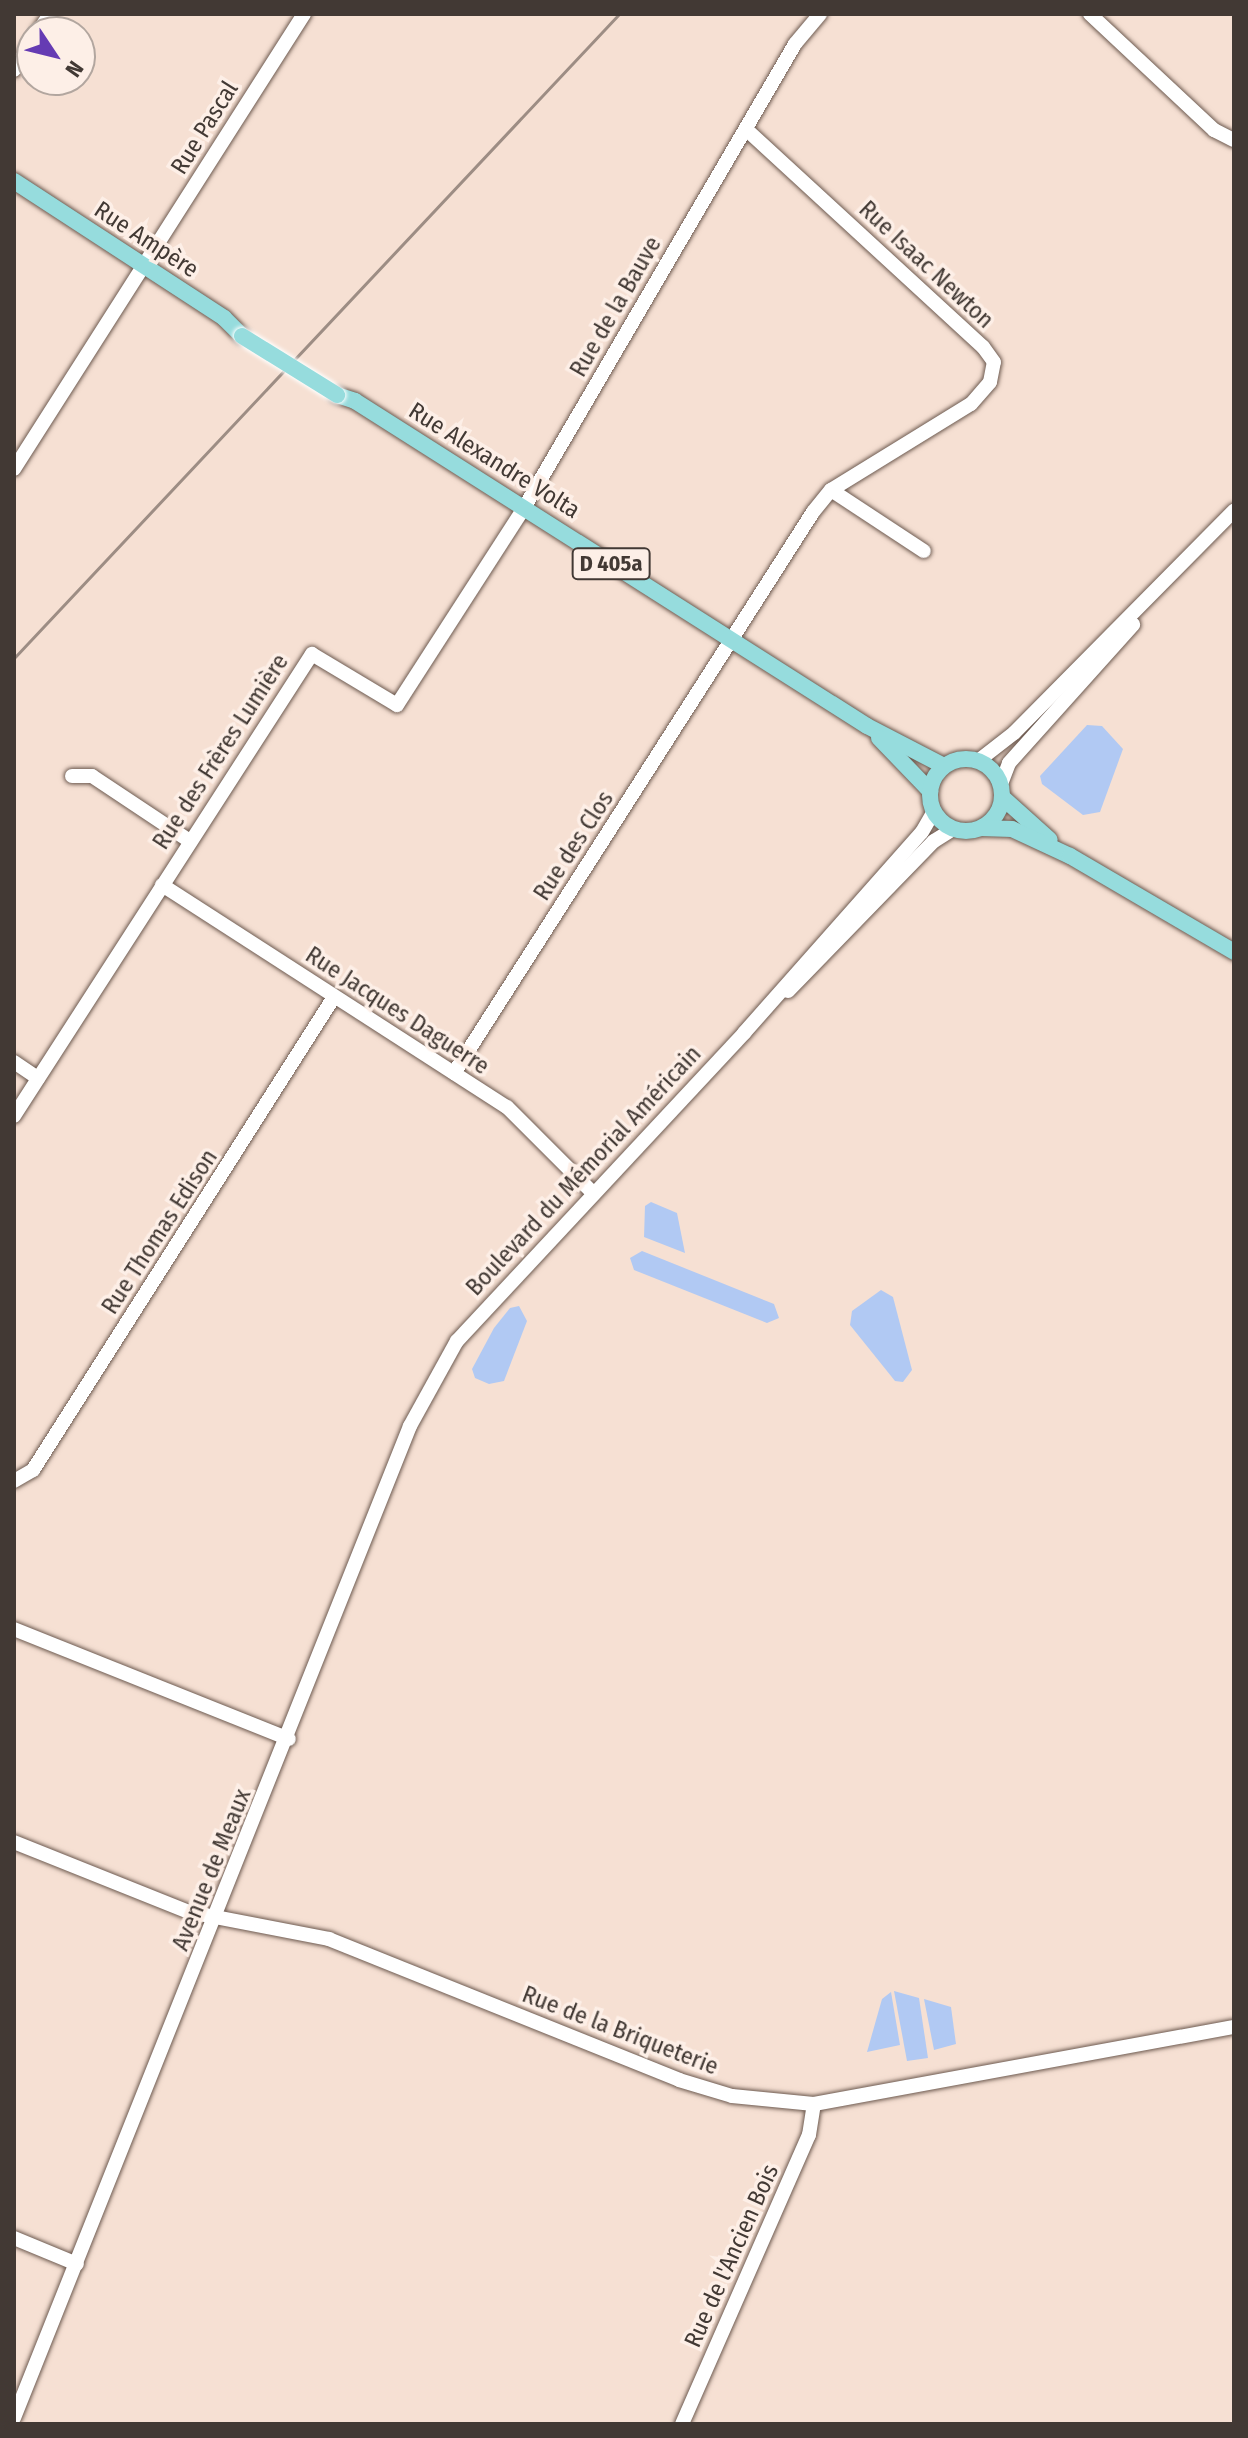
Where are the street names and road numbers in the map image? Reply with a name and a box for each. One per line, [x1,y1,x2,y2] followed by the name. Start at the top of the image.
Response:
[165,76,245,180] street label: Rue Pascal
[853,195,999,335] street label: Rue Isaac Newton
[89,196,203,284] street label: Rue Ampère
[564,232,668,382] street label: Rue de la Bauve
[403,397,585,525] street label: Rue Alexandre Volta
[571,546,651,582] road number: D 405a
[147,649,295,855] street label: Rue des Frères Lumière
[528,786,620,906] street label: Rue des Clos
[300,941,494,1081] street label: Rue Jacques Daguerre
[460,1040,708,1302] street label: Boulevard du Mémorial Américain
[96,1144,224,1320] street label: Rue Thomas Edison
[166,1785,258,1955] street label: Avenue de Meaux
[518,1980,722,2082] street label: Rue de la Briqueterie
[679,2160,785,2352] street label: Rue de l'Ancien Bois

